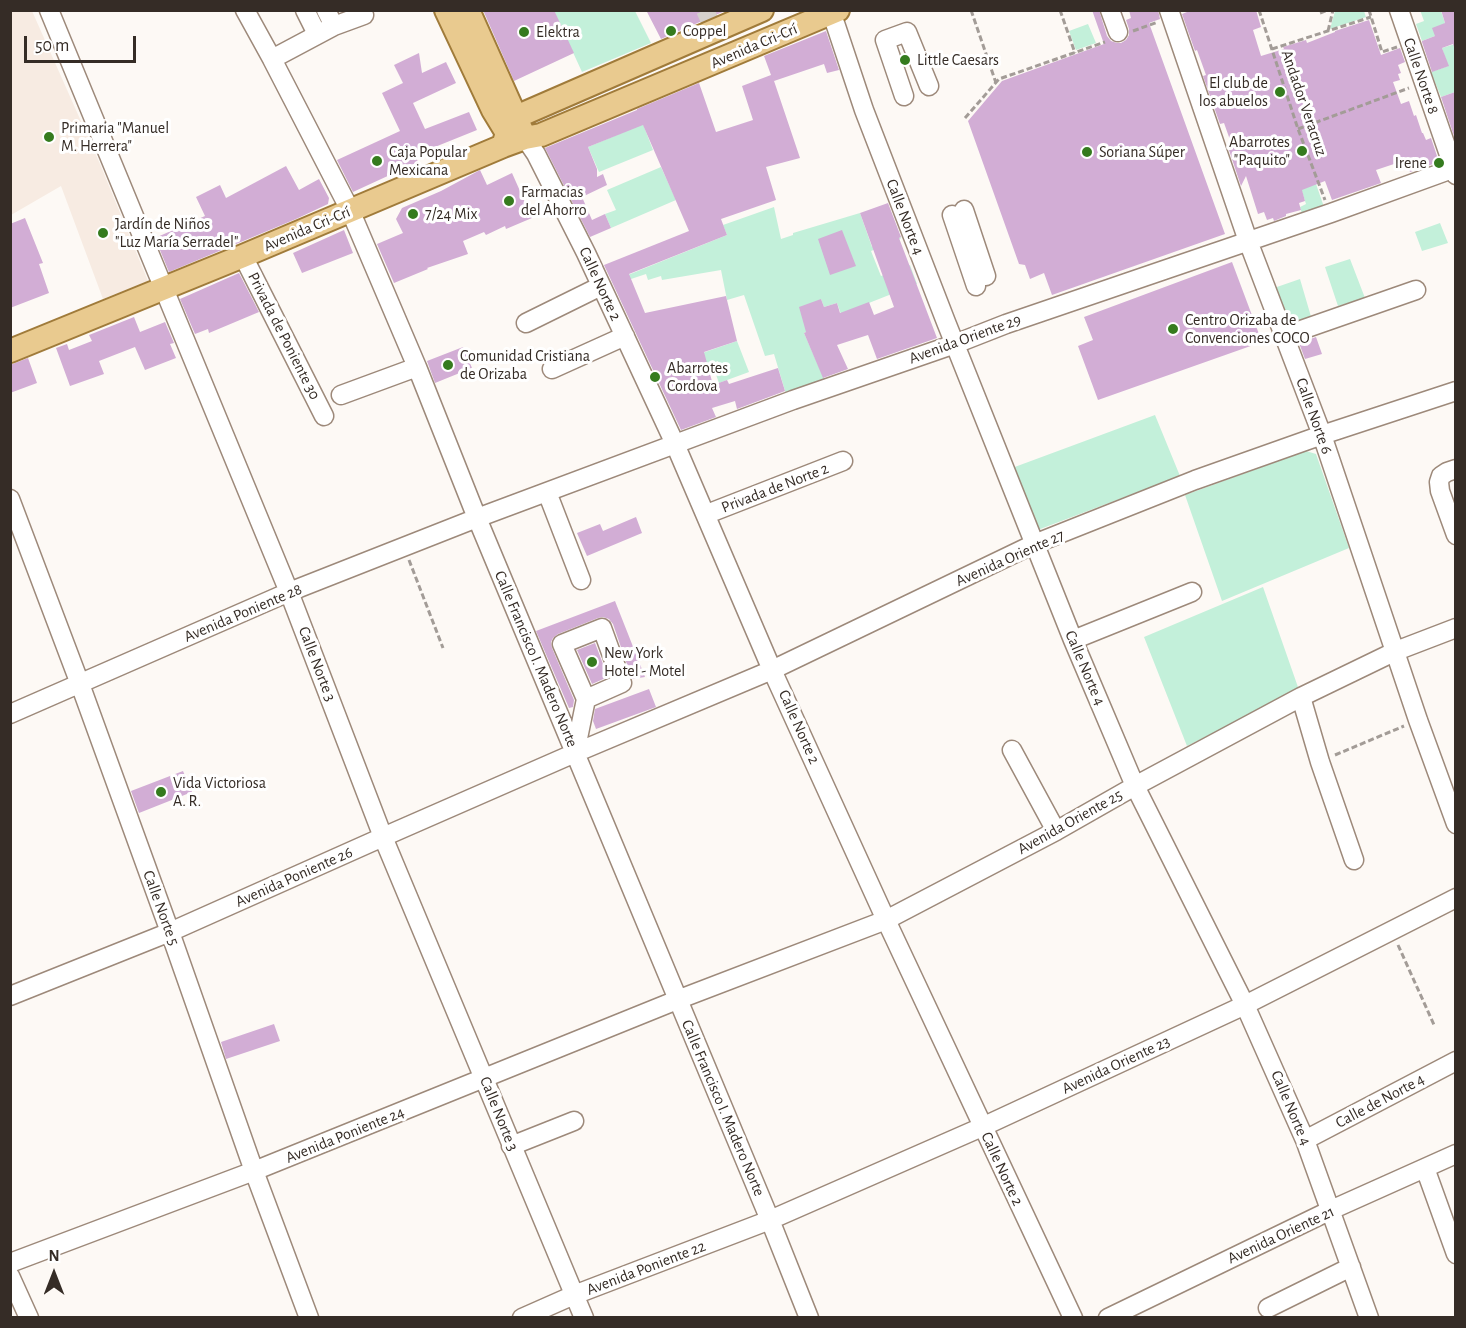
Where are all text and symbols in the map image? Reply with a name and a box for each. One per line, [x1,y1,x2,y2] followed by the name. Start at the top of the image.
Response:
[708,19,800,73] street label: Avenida Cri-Crí
[683,21,726,41] place label: Coppel
[536,22,580,42] place label: Elektra
[27,24,140,62] scale bar
[664,24,678,38] marker: Coppel
[517,25,531,39] marker: Elektra
[1399,35,1443,117] street label: Calle Norte 8
[35,37,69,55] text: 50 m
[1277,47,1331,159] street label: Andador Veracruz
[917,50,999,70] place label: Little Caesars
[898,53,912,67] marker: Little Caesars
[1199,73,1268,111] place label: El club de los abuelos
[1273,85,1287,99] marker: El club de los abuelos
[61,118,169,156] place label: Primaria "Manuel M. Herrera"
[42,130,56,144] marker: Primaria "Manuel M. Herrera"
[1229,132,1290,170] place label: Abarrotes "Paquito"
[389,142,467,180] place label: Caja Popular Mexicana
[1099,142,1185,162] place label: Soriana Súper
[1295,144,1309,158] marker: Abarrotes "Paquito"
[1080,145,1094,159] marker: Soriana Súper
[1395,153,1427,173] place label: Irene
[370,154,384,168] marker: Caja Popular Mexicana
[1432,156,1446,170] marker: Irene
[882,176,928,258] street label: Calle Norte 4
[521,182,587,220] place label: Farmacias del Ahorro
[502,194,516,208] marker: Farmacias del Ahorro
[261,202,353,256] street label: Avenida Cri-Crí
[425,204,477,224] place label: 7/24 Mix
[406,207,420,221] marker: 7/24 Mix
[115,214,239,252] place label: Jardín de Niños "Luz María Serradel"
[96,226,110,240] marker: Jardín de Niños "Luz María Serradel"
[575,244,625,324] street label: Calle Norte 2
[244,269,324,403] street label: Privada de Poniente 30
[906,310,1024,368] street label: Avenida Oriente 29
[1185,310,1310,348] place label: Centro Orizaba de Convenciones COCO
[1166,322,1180,336] marker: Centro Orizaba de Convenciones COCO
[460,346,590,384] place label: Comunidad Cristiana de Orizaba
[441,358,455,372] marker: Comunidad Cristiana de Orizaba
[667,358,728,396] place label: Abarrotes Cordova
[648,370,662,384] marker: Abarrotes Cordova
[1291,375,1337,457] street label: Calle Norte 6
[719,459,831,517] street label: Privada de Norte 2
[953,525,1067,591] street label: Avenida Oriente 27
[490,568,582,750] street label: Calle Francisco I. Madero Norte
[181,580,305,646] street label: Avenida Poniente 28
[294,624,340,704] street label: Calle Norte 3
[1061,628,1109,708] street label: Calle Norte 4
[604,643,685,681] place label: New York Hotel - Motel
[585,655,599,669] marker: New York Hotel - Motel
[774,687,824,767] street label: Calle Norte 2
[173,773,266,811] place label: Vida Victoriosa A. R.
[154,785,168,799] marker: Vida Victoriosa A. R.
[1014,785,1126,859] street label: Avenida Oriente 25
[232,843,356,911] street label: Avenida Poniente 26
[139,868,183,948] street label: Calle Norte 5
[677,1017,769,1199] street label: Calle Francisco I. Madero Norte
[1059,1032,1173,1098] street label: Avenida Oriente 23
[1267,1068,1315,1148] street label: Calle Norte 4
[1332,1070,1428,1132] street label: Calle de Norte 4
[475,1074,523,1154] street label: Calle Norte 3
[283,1102,407,1168] street label: Avenida Poniente 24
[977,1129,1027,1209] street label: Calle Norte 2
[1224,1202,1338,1268] street label: Avenida Oriente 21
[584,1236,708,1300] street label: Avenida Poniente 22
[24,1244,84,1304] north arrow
[48,1248,60,1264] text: N

